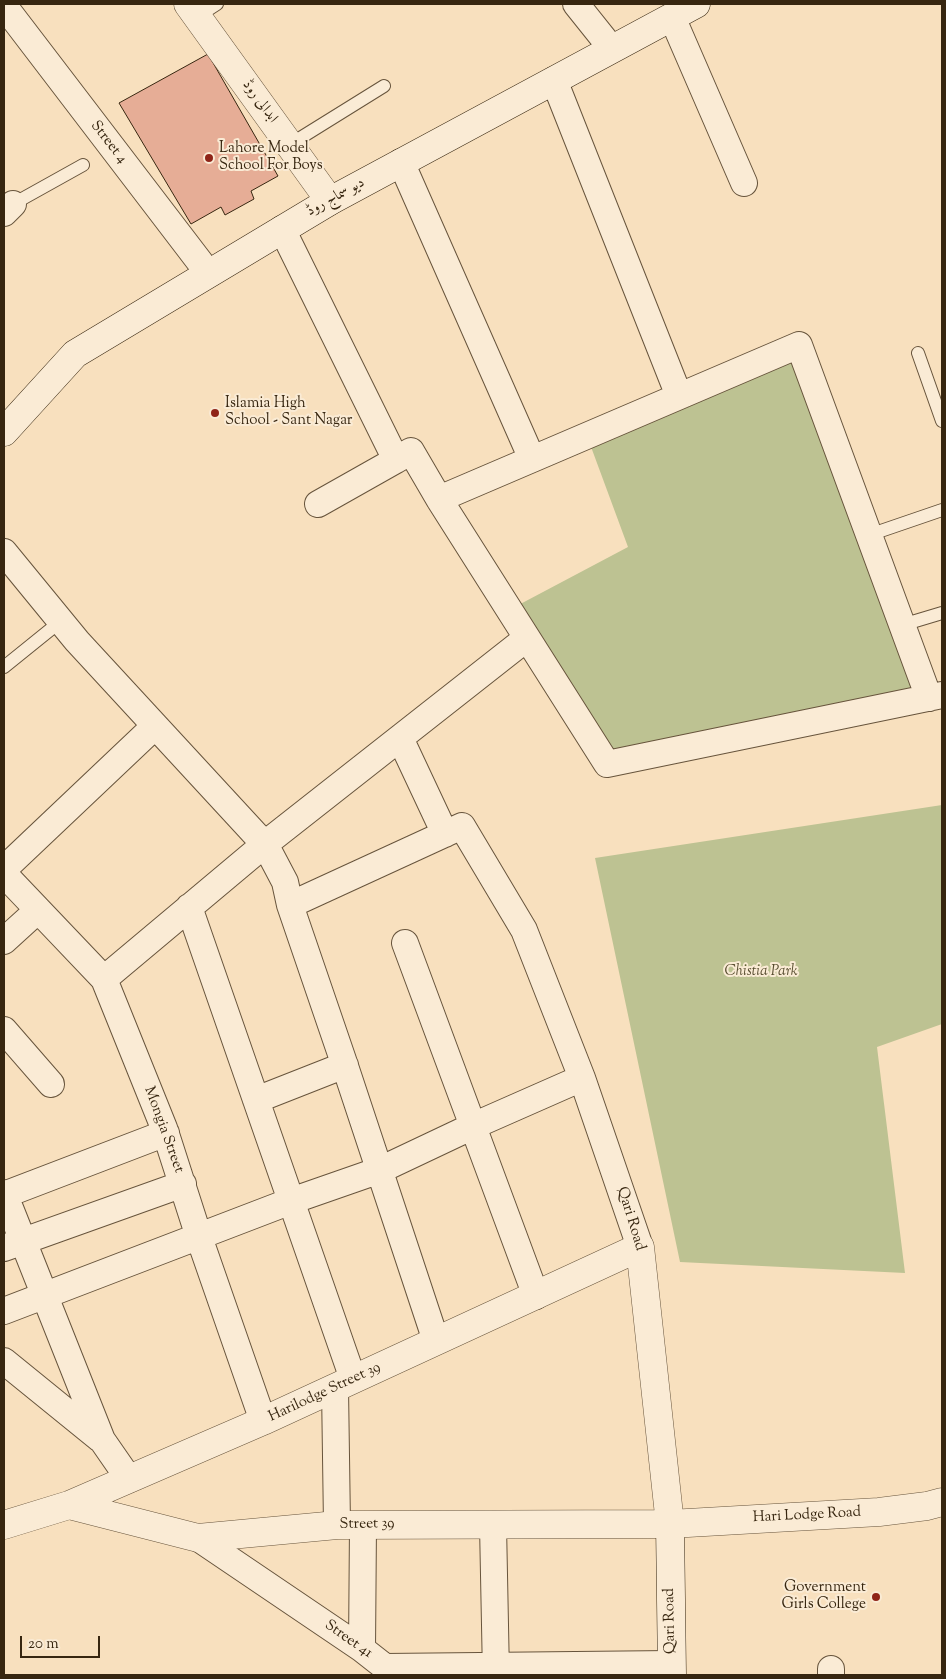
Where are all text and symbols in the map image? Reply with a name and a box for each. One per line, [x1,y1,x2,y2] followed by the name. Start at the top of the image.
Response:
[237,77,281,127] street label: ابدالی روڈ
[86,118,130,168] street label: Street 4
[219,140,323,175] place label: Lahore Model School For Boys
[203,152,215,164] marker: Lahore Model School For Boys
[304,175,368,221] street label: دیو سماج روڈ
[225,395,352,430] place label: Islamia High School - Sant Nagar
[209,407,221,419] marker: Islamia High School - Sant Nagar
[725,963,797,981] park label: Chistia Park
[139,1084,187,1176] street label: Mongia Street
[612,1185,648,1253] street label: Qari Road
[266,1359,384,1427] street label: Harilodge Street 39
[752,1504,862,1528] street label: Hari Lodge Road
[339,1516,395,1534] street label: Street 39
[781,1579,866,1614] place label: Government Girls College
[661,1588,681,1654] street label: Qari Road
[870,1591,882,1603] marker: Government Girls College
[320,1617,376,1663] street label: Street 41
[22,1626,102,1658] scale bar
[28,1634,59,1655] text: 20 m

